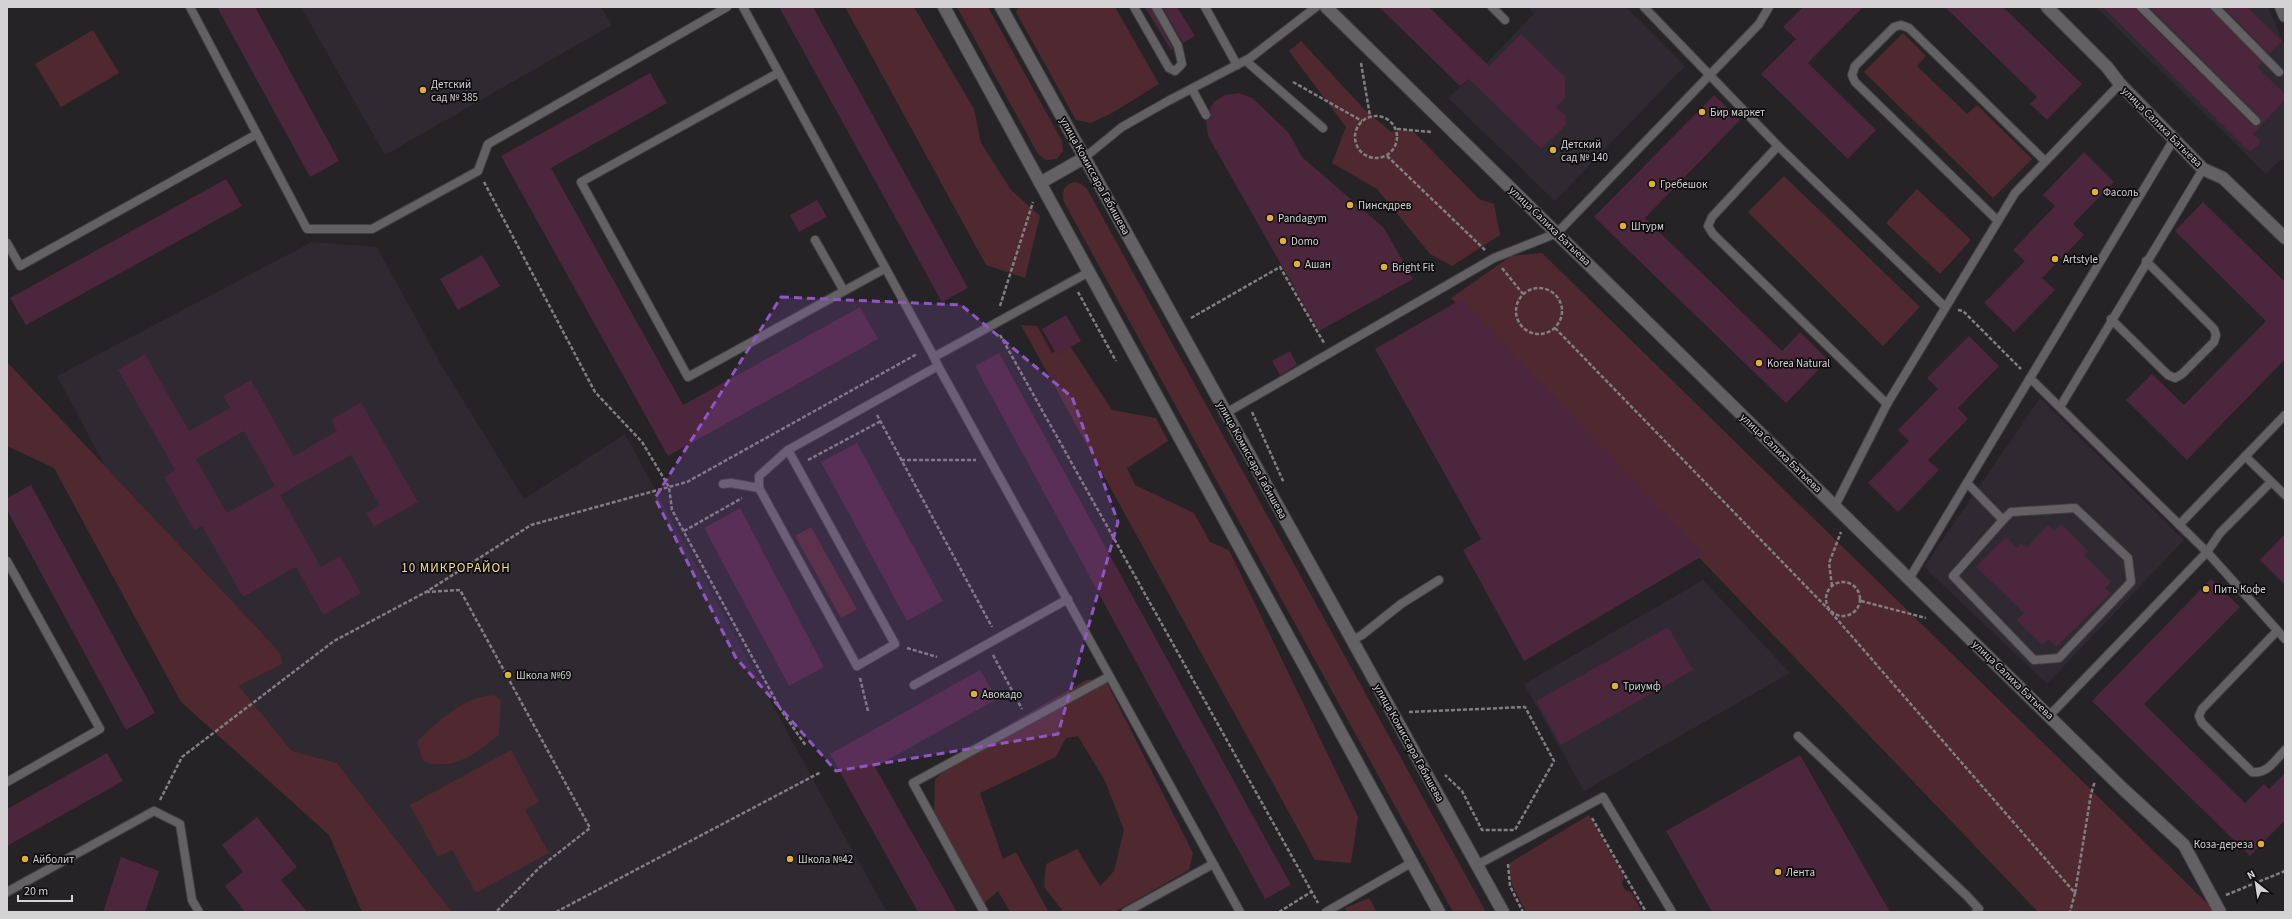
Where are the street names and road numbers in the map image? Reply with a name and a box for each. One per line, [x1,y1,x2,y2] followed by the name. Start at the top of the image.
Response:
[2118,83,2206,171] street label: улица Салиха Батыева
[1056,114,1134,238] street label: улица Комиссара Габишева
[1506,183,1594,269] street label: улица Салиха Батыева
[1213,398,1291,522] street label: улица Комиссара Габишева
[1737,410,1825,496] street label: улица Салиха Батыева
[1969,637,2057,723] street label: улица Салиха Батыева
[1370,681,1448,805] street label: улица Комиссара Габишева

